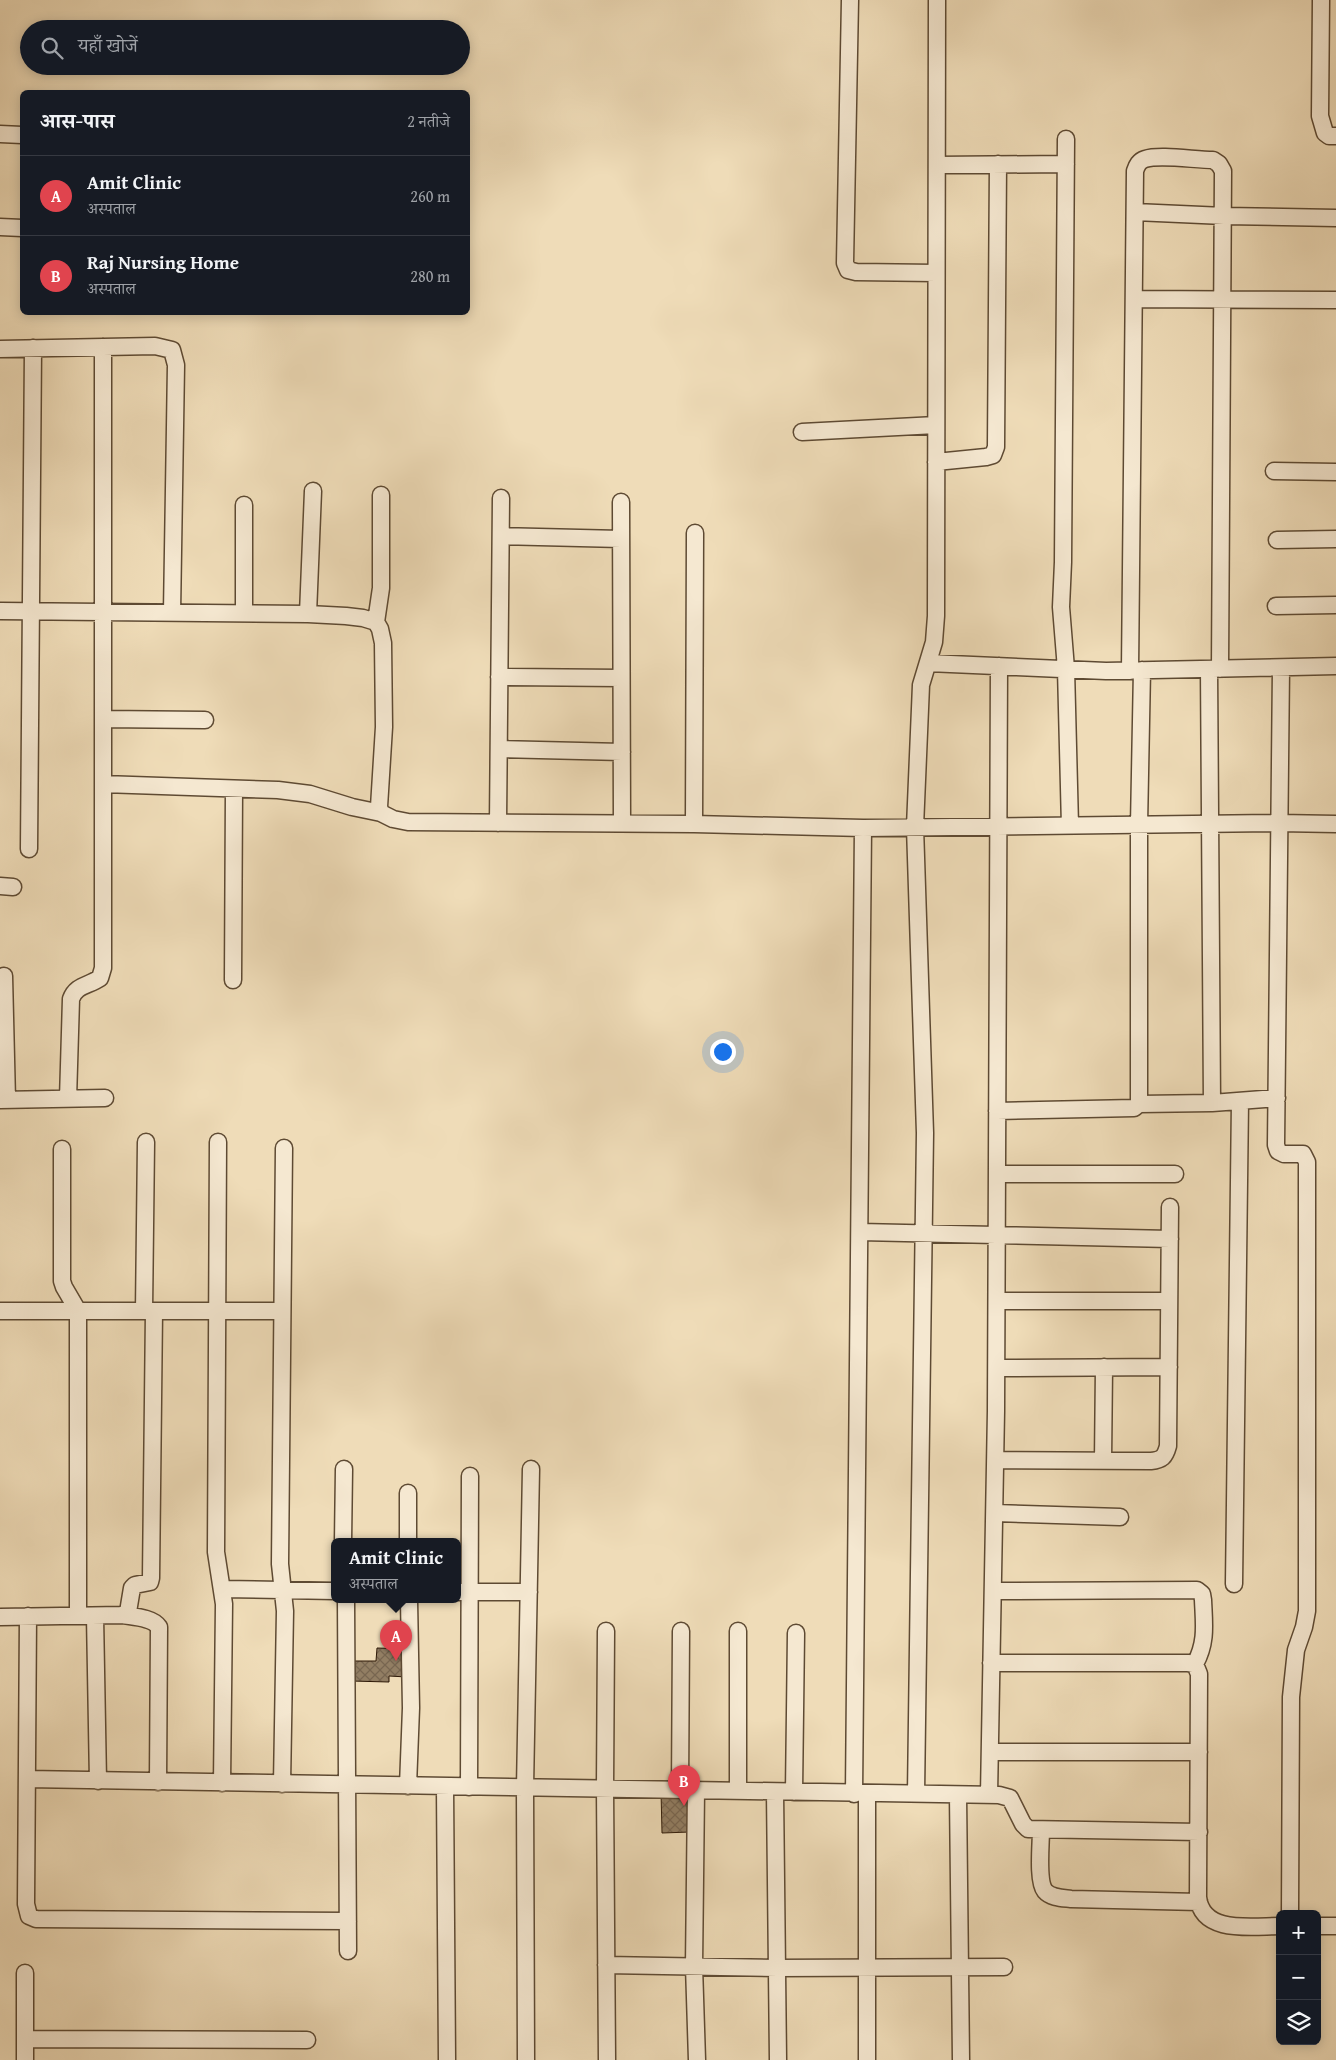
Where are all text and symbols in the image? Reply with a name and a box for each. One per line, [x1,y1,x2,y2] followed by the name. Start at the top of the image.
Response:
[20,20,470,75] search box
[78,31,138,59] text: यहाँ खोजें
[38,34,66,62] icon: search
[40,105,114,136] text: आस-पास
[407,109,450,133] text: 2 नतीजे
[87,168,181,196] text: Amit Clinic
[51,184,61,208] text: A
[410,184,450,208] text: 260 m
[87,196,136,220] text: अस्पताल
[87,248,239,276] text: Raj Nursing Home
[51,264,61,288] text: B
[410,264,450,288] text: 280 m
[87,276,136,300] text: अस्पताल
[710,1039,736,1065] your location
[331,1538,461,1603] popup
[349,1543,443,1571] text: Amit Clinic
[349,1571,398,1595] text: अस्पताल
[380,1620,412,1661] pin: A
[668,1765,700,1806] pin: B
[1276,1910,1321,2045] map controls
[1276,1910,1321,1955] button: +
[1276,1955,1321,2000] button: −
[1276,2000,1321,2045] button: layers

